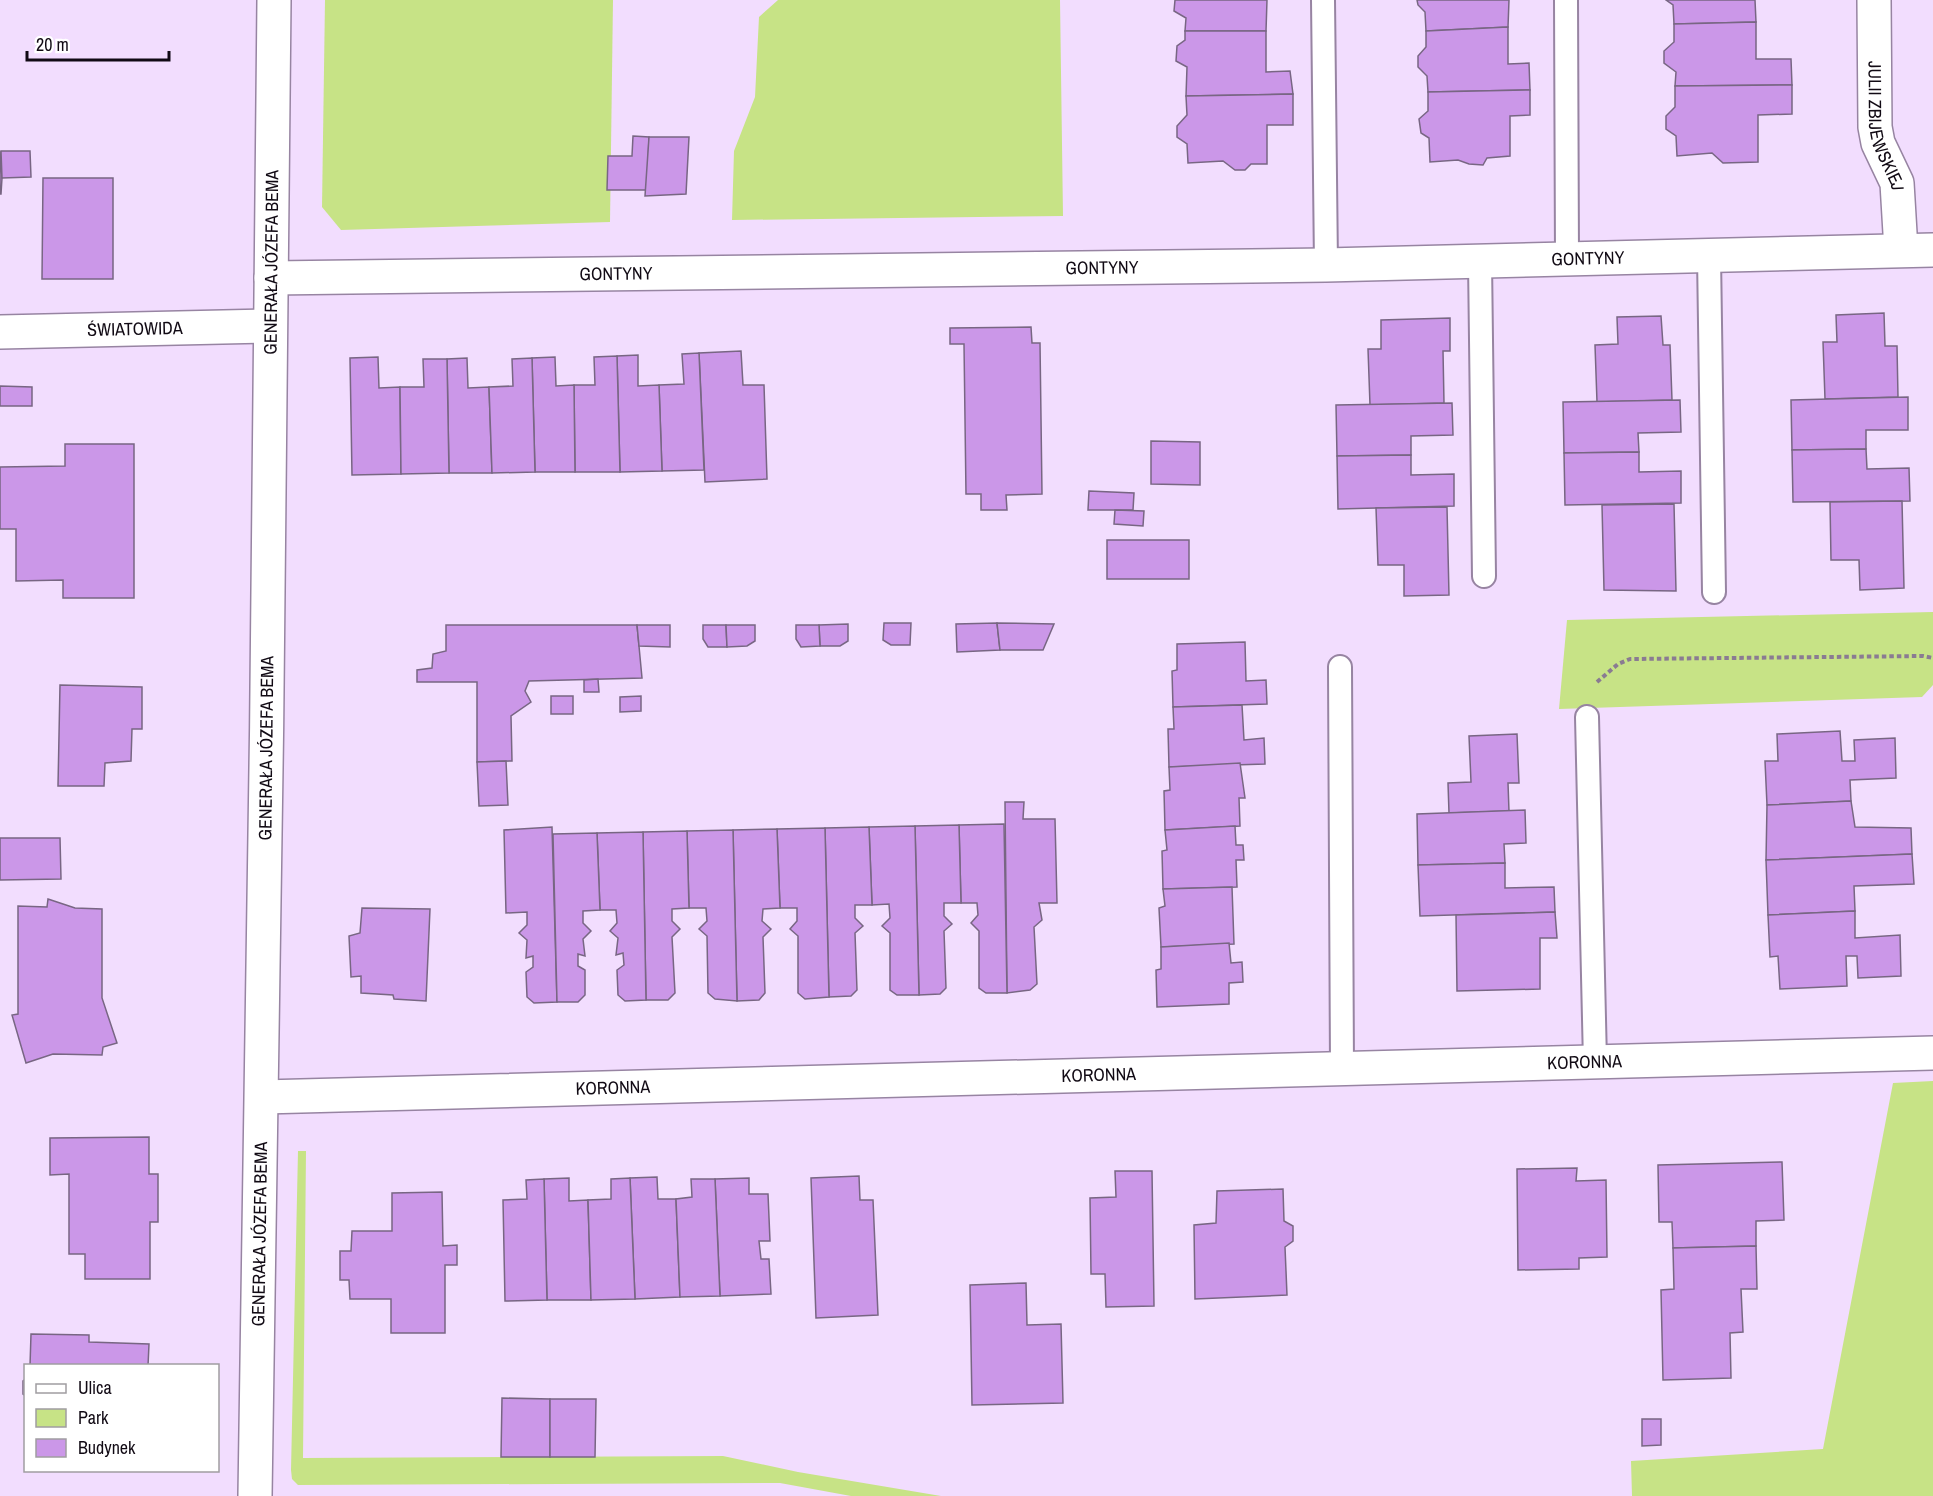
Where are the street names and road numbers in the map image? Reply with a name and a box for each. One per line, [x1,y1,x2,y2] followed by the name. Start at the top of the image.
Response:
[1862,61,1910,191] street label: JULII ZBIJEWSKIEJ
[258,170,284,355] street label: GENERAŁA JÓZEFA BEMA
[1551,245,1625,271] street label: GONTYNY
[1065,254,1139,280] street label: GONTYNY
[579,260,653,286] street label: GONTYNY
[87,315,183,342] street label: ŚWIATOWIDA
[252,655,279,841] street label: GENERAŁA JÓZEFA BEMA
[1547,1048,1622,1075] street label: KORONNA
[1061,1061,1136,1088] street label: KORONNA
[575,1074,651,1101] street label: KORONNA
[245,1141,273,1327] street label: GENERAŁA JÓZEFA BEMA

